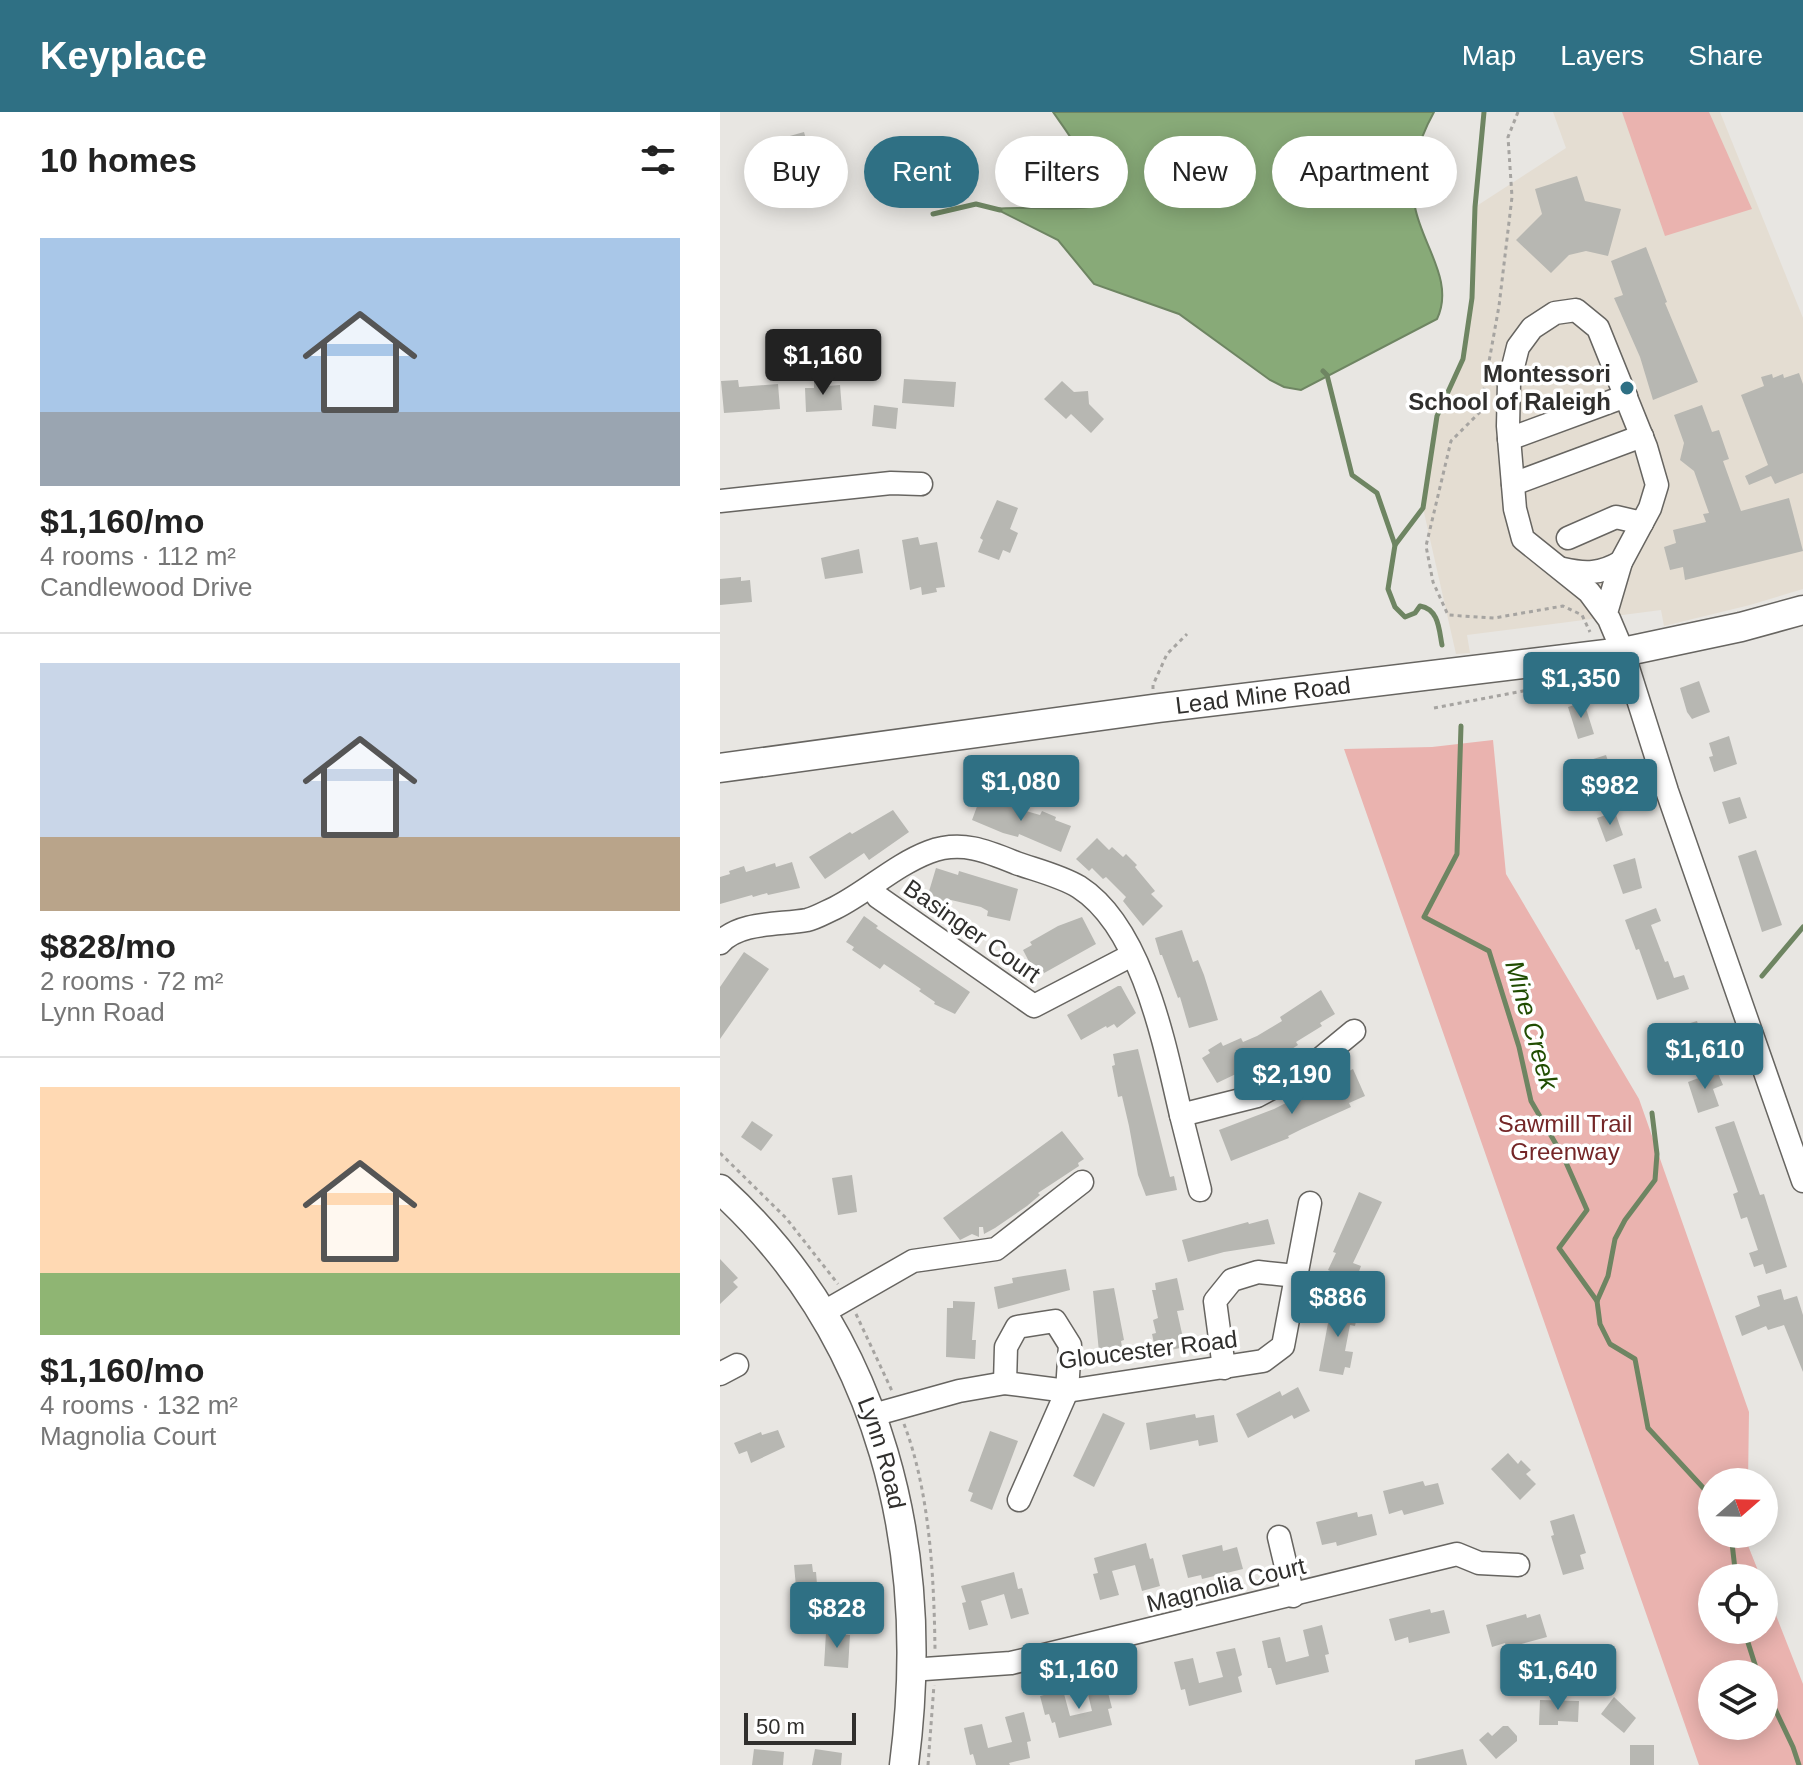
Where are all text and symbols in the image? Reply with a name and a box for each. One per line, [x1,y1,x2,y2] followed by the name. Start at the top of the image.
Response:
[40,35,207,77] text: Keyplace
[1462,40,1516,71] text: Map
[1560,40,1644,71] text: Layers
[1688,40,1763,71] text: Share
[744,136,848,208] chip: Buy
[864,136,979,208] chip: Rent
[995,136,1128,208] chip: Filters
[1144,136,1256,208] chip: New
[1272,136,1457,208] chip: Apartment
[636,138,680,182] icon: filters
[40,141,197,179] text: 10 homes
[288,290,432,434] icon: home
[758,329,888,397] pin: $1,160
[783,340,863,370] text: $1,160
[1408,360,1611,415] place label: Montessori School of Raleigh
[1618,379,1636,397] marker: Montessori School of Raleigh
[40,502,204,540] text: $1,160/mo
[40,541,236,571] text: 4 rooms · 112 m²
[40,572,252,602] text: Candlewood Drive
[1516,652,1646,720] pin: $1,350
[1541,663,1621,693] text: $1,350
[1174,671,1352,719] street label: Lead Mine Road
[288,715,432,859] icon: home
[956,755,1086,823] pin: $1,080
[1563,759,1657,827] pin: $982
[981,766,1061,796] text: $1,080
[1581,770,1639,800] text: $982
[899,874,1046,988] street label: Basinger Court
[40,927,176,965] text: $828/mo
[1499,957,1565,1095] water label: Mine Creek
[40,966,224,996] text: 2 rooms · 72 m²
[40,997,165,1027] text: Lynn Road
[1640,1023,1770,1091] pin: $1,610
[1665,1034,1745,1064] text: $1,610
[1227,1048,1357,1116] pin: $2,190
[1252,1059,1332,1089] text: $2,190
[1498,1110,1632,1165] park label: Sawmill Trail Greenway
[288,1139,432,1283] icon: home
[1291,1271,1385,1339] pin: $886
[1309,1282,1367,1312] text: $886
[1057,1325,1239,1374] street label: Gloucester Road
[40,1351,204,1389] text: $1,160/mo
[40,1390,238,1420] text: 4 rooms · 132 m²
[853,1393,911,1511] street label: Lynn Road
[40,1421,216,1451] text: Magnolia Court
[1698,1468,1778,1548] north arrow
[1698,1468,1778,1740] map controls
[1144,1552,1308,1617] street label: Magnolia Court
[1698,1564,1778,1644] button: locate
[790,1582,884,1650] pin: $828
[808,1593,866,1623] text: $828
[1014,1643,1144,1711] pin: $1,160
[1493,1644,1623,1712] pin: $1,640
[1039,1654,1119,1684] text: $1,160
[1518,1655,1598,1685] text: $1,640
[1698,1660,1778,1740] button: layers
[744,1709,856,1745] scale bar
[756,1714,805,1739] text: 50 m

